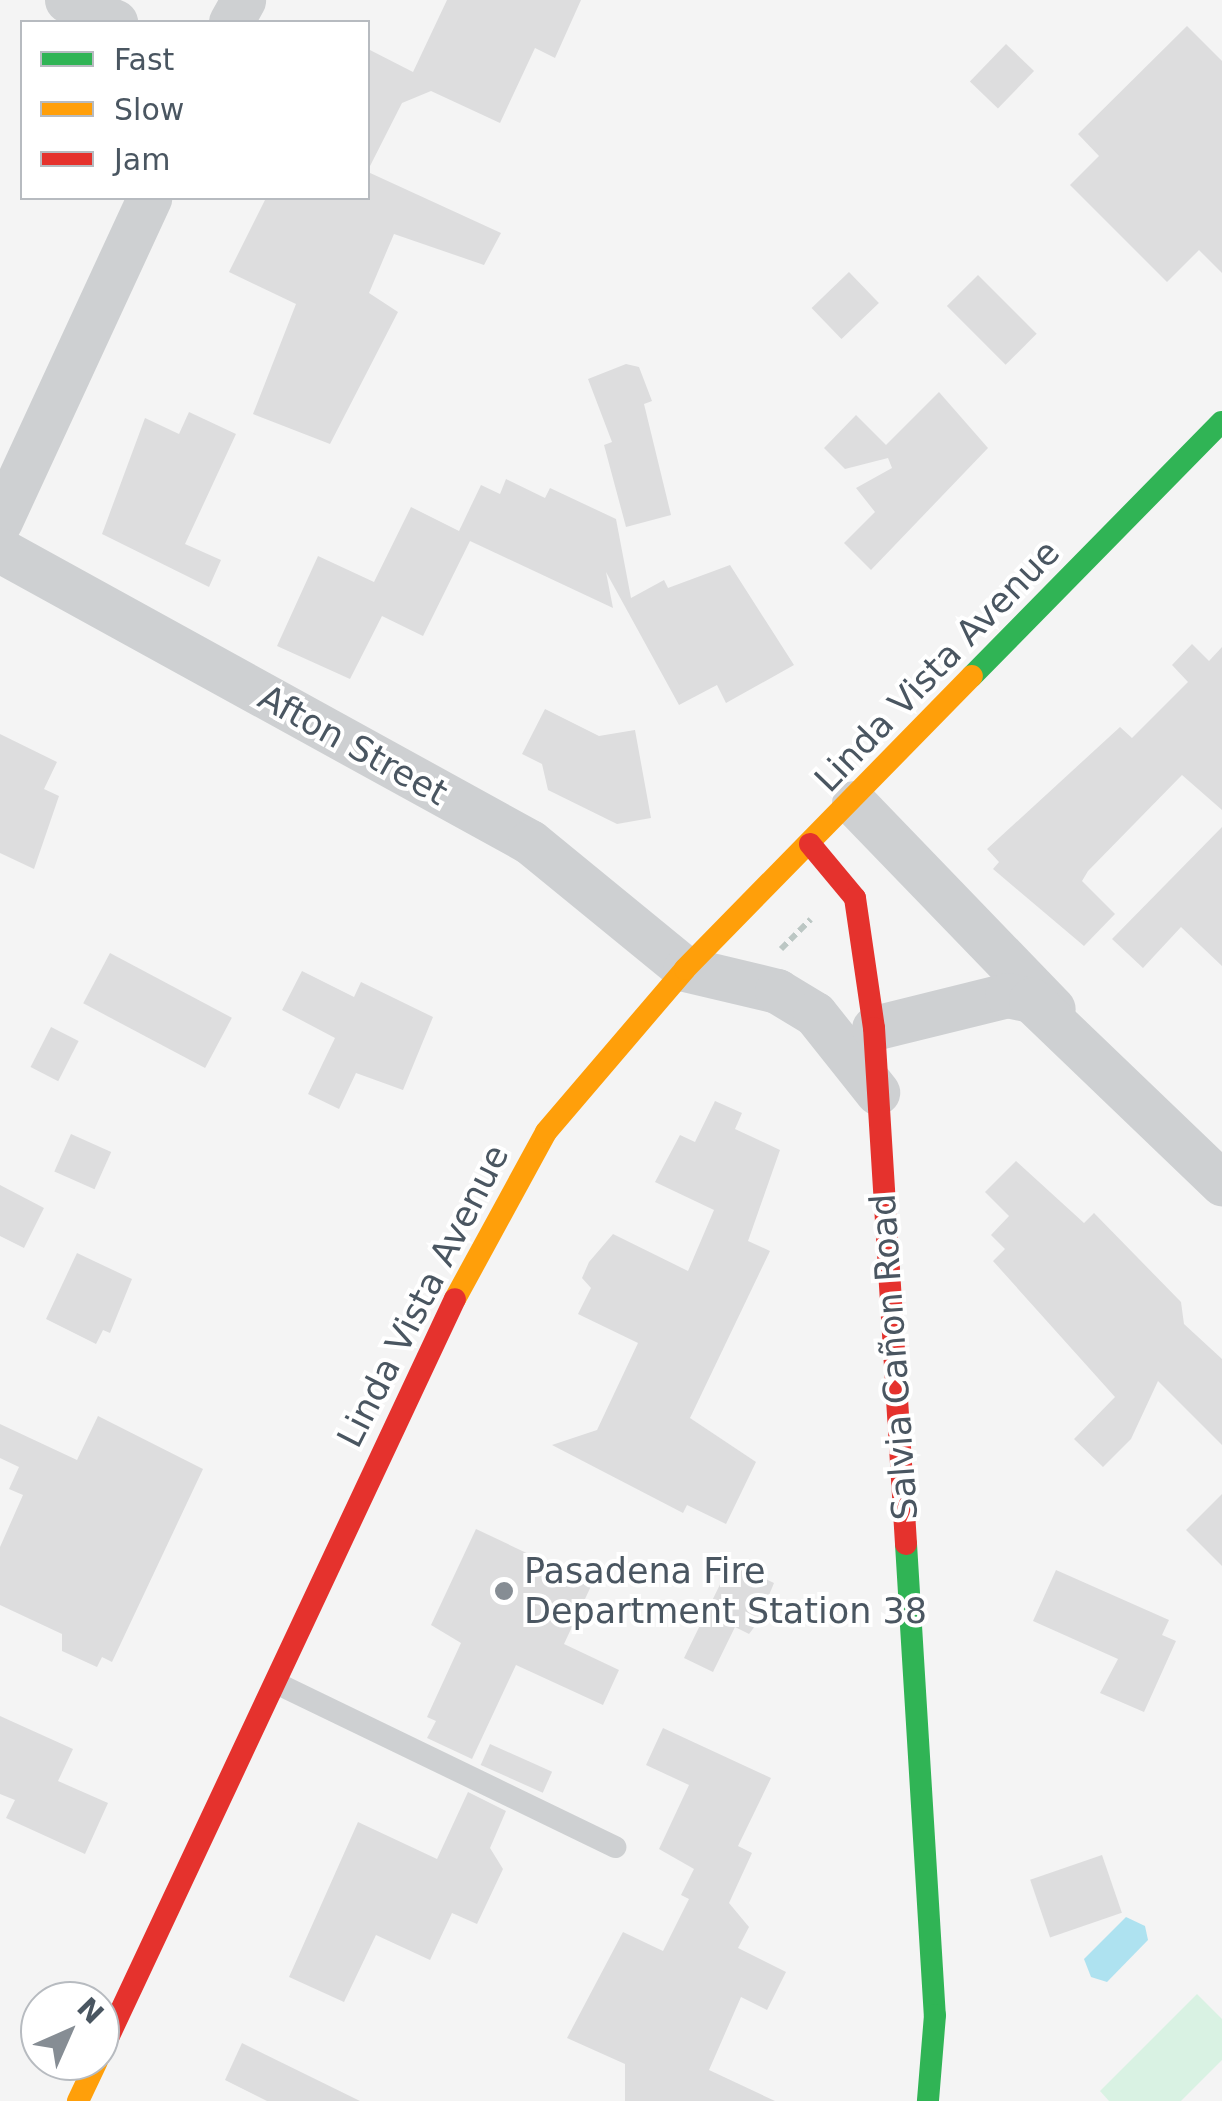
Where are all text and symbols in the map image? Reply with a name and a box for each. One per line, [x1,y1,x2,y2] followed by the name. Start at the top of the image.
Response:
[20,20,370,200] legend
[114,42,174,77] text: Fast
[114,92,184,127] text: Slow
[114,142,170,177] text: Jam
[806,531,1068,801] street label: Linda Vista Avenue
[251,676,455,814] street label: Afton Street
[329,1138,517,1454] street label: Linda Vista Avenue
[862,1192,926,1522] street label: Salvia Cañon Road
[524,1550,927,1632] place label: Pasadena Fire Department Station 38
[493,1580,515,1602] marker: Pasadena Fire Department Station 38
[20,1981,120,2081] north arrow
[70,1991,110,2031] text: N

